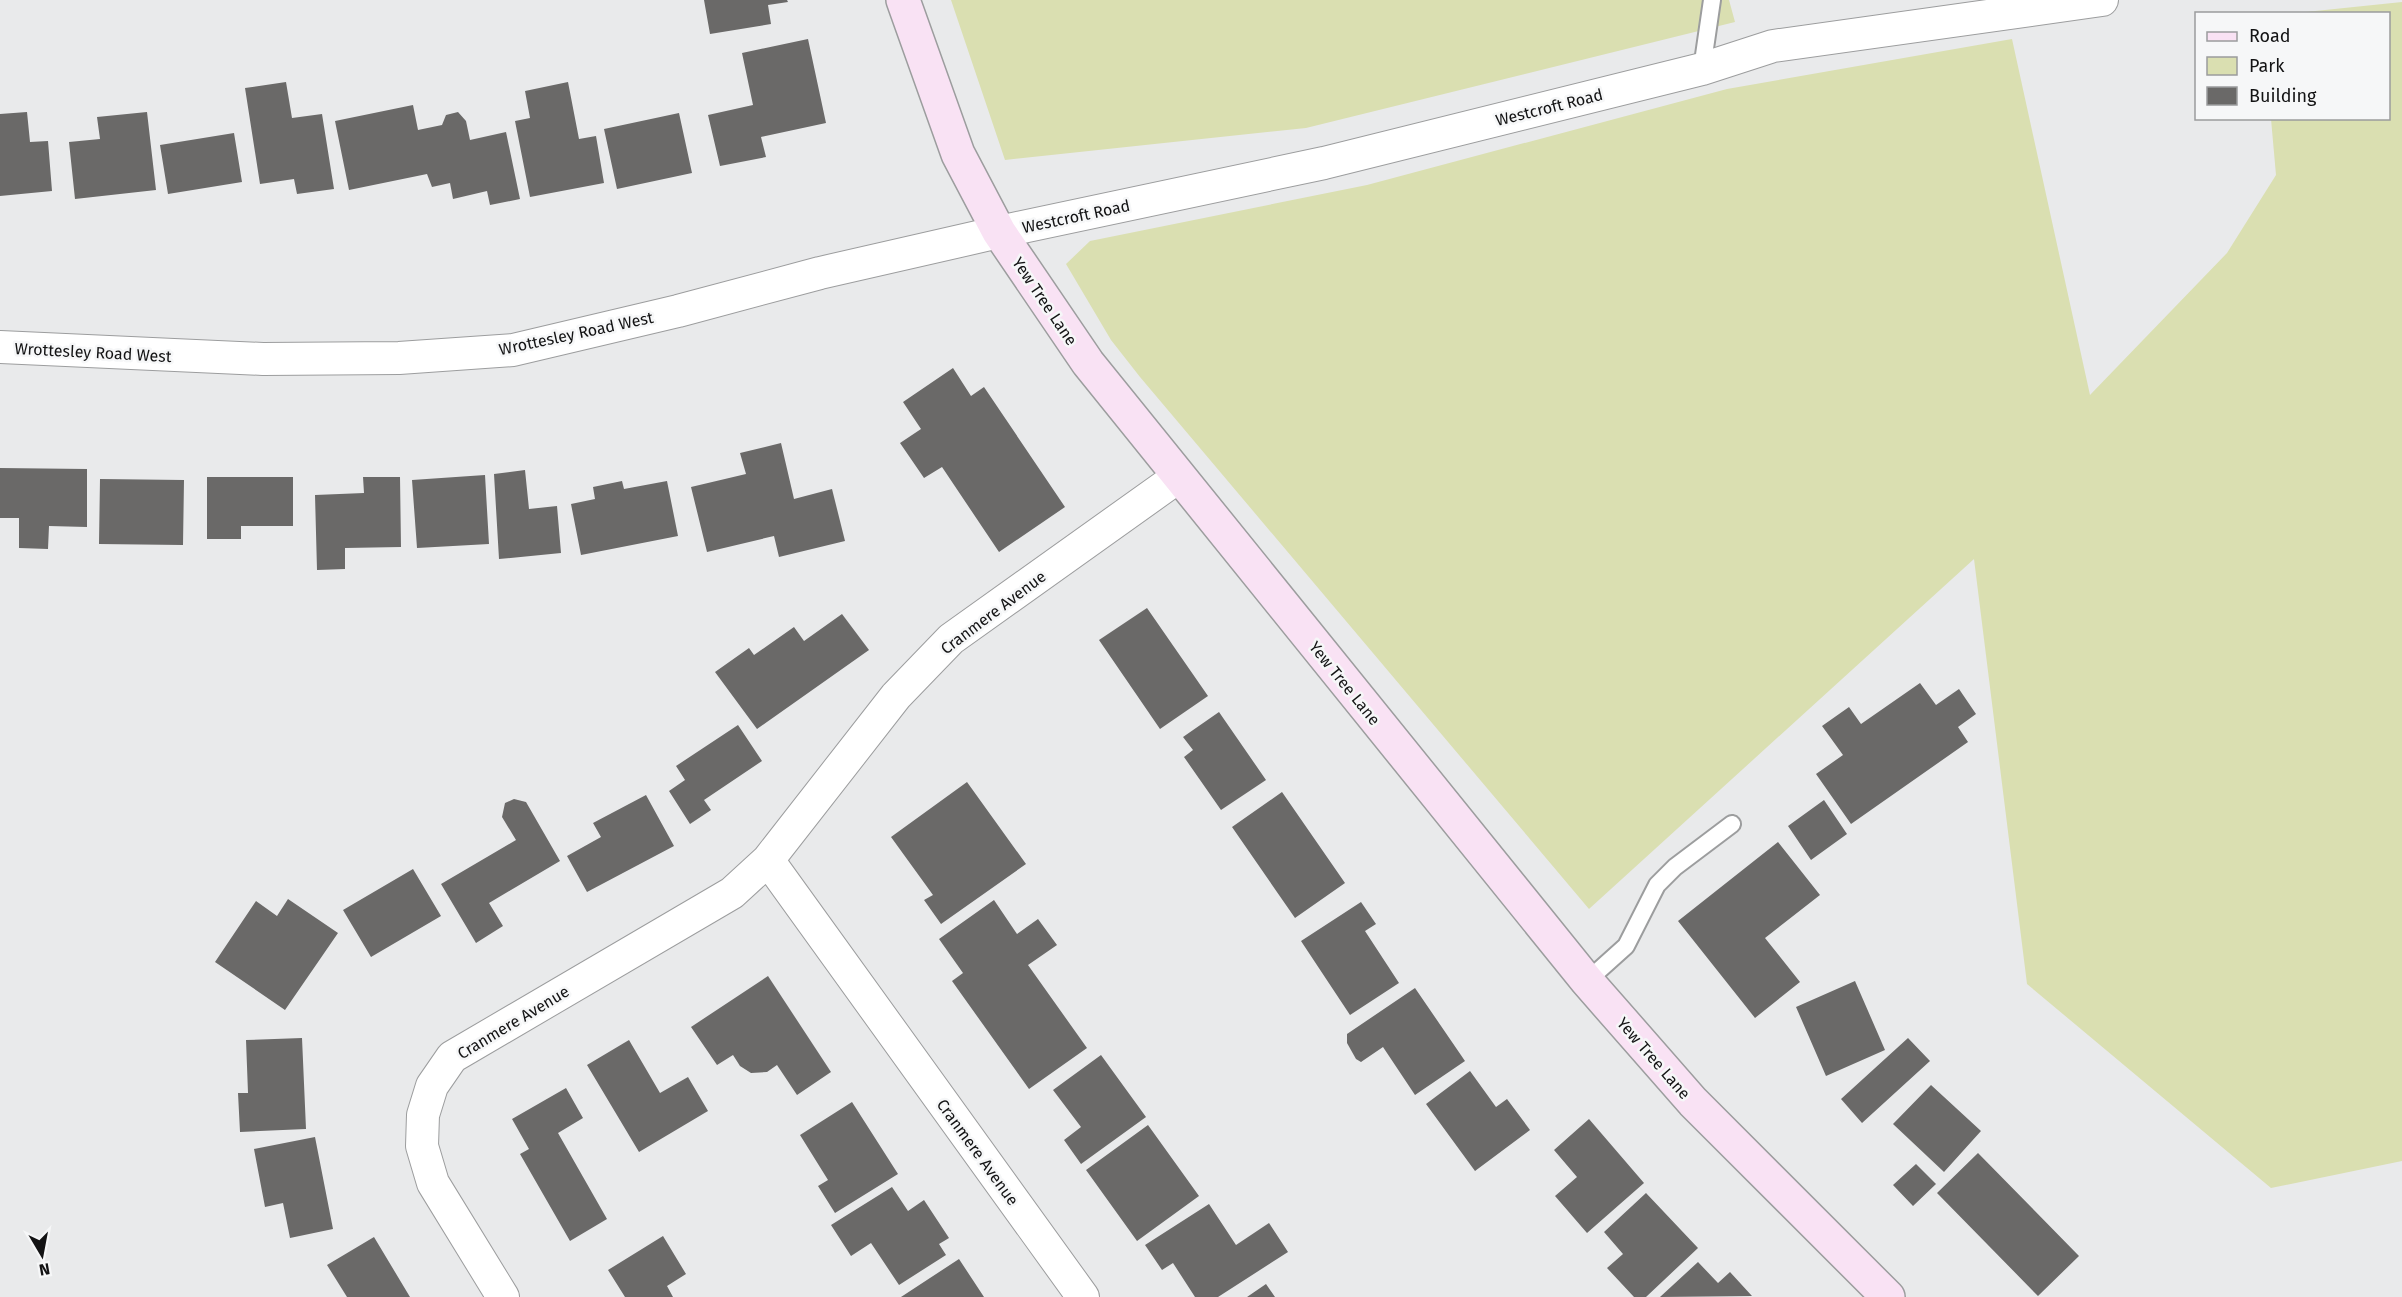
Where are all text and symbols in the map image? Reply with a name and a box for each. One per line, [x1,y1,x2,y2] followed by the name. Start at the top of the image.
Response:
[2195,12,2390,120] legend
[2249,25,2291,47] text: Road
[2249,55,2285,77] text: Park
[1494,85,1605,130] street label: Westcroft Road
[2249,85,2317,107] text: Building
[1020,196,1132,237] street label: Westcroft Road
[1008,254,1081,349] street label: Yew Tree Lane
[497,308,655,359] street label: Wrottesley Road West
[14,339,172,366] street label: Wrottesley Road West
[937,567,1050,658] street label: Cranmere Avenue
[1305,638,1384,729] street label: Yew Tree Lane
[454,982,572,1063] street label: Cranmere Avenue
[1613,1014,1694,1103] street label: Yew Tree Lane
[933,1095,1022,1209] street label: Cranmere Avenue
[12,1225,72,1285] north arrow
[38,1259,51,1280] text: N

